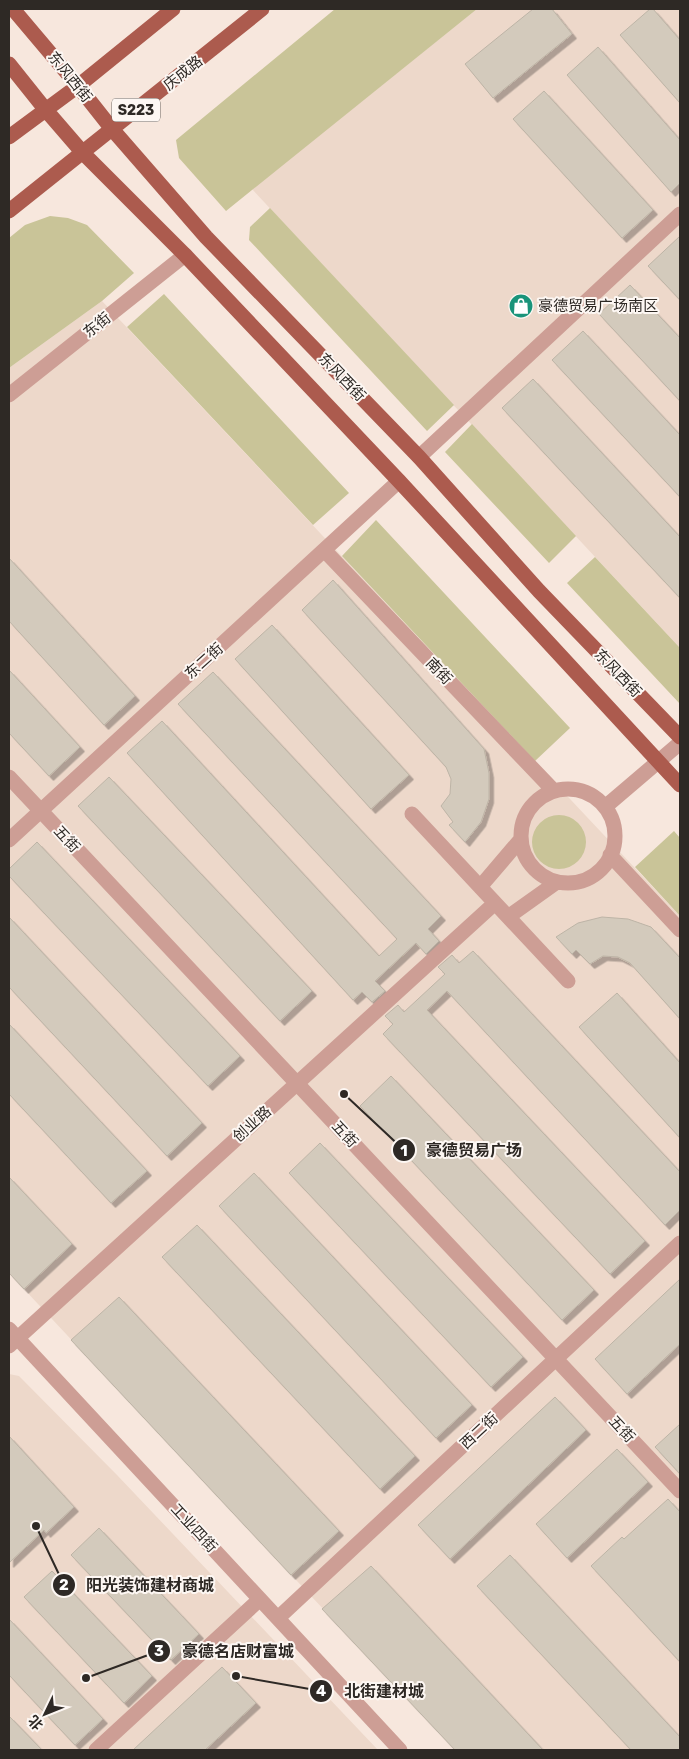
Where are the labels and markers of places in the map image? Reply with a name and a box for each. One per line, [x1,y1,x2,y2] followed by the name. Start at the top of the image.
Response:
[508,293,534,319] shop icon: 豪德贸易广场南区
[538,297,658,315] place label: 豪德贸易广场南区
[391,1135,532,1166] callout: 豪德贸易广场
[51,1569,224,1600] callout: 阳光装饰建材商城
[147,1636,304,1667] callout: 豪德名店财富城
[309,1676,434,1707] callout: 北街建材城

